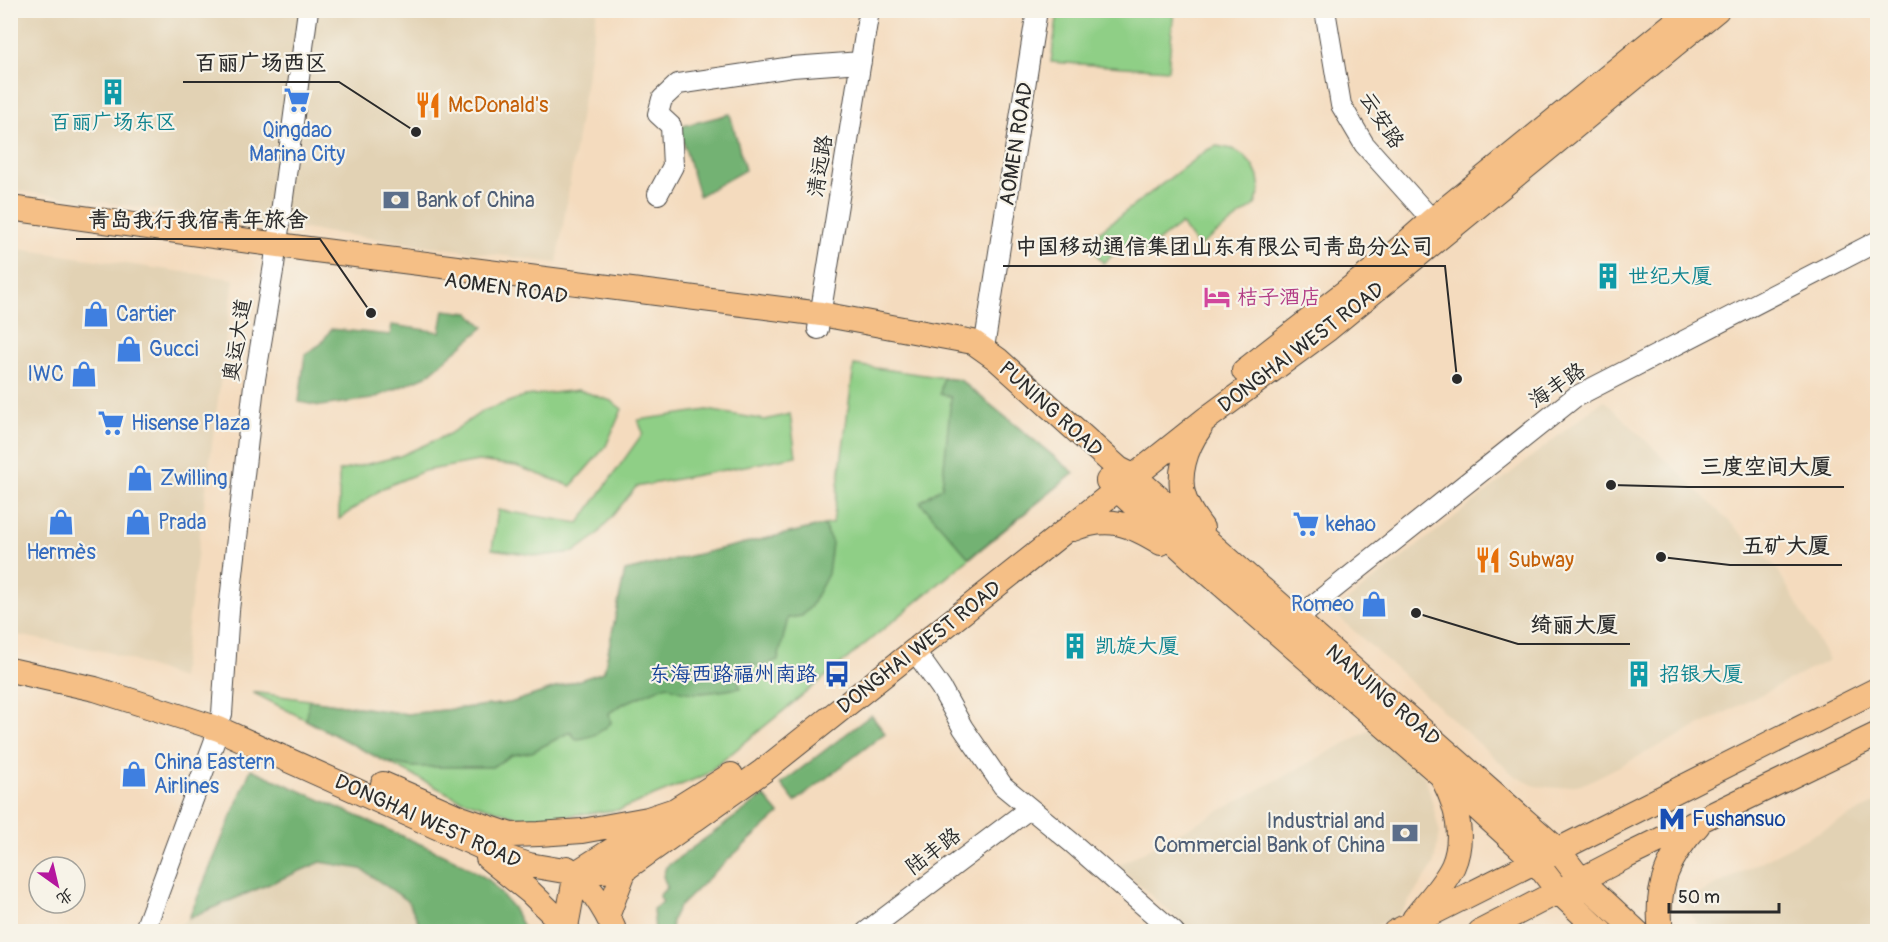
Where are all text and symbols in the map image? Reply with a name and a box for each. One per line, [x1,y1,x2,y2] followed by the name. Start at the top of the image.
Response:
[183,42,339,82] callout: 百丽广场西区
[195,49,327,77] text: 百丽广场西区
[98,77,128,107] building icon: 百丽广场东区
[993,80,1040,208] street label: AOMEN ROAD
[282,85,312,115] supermarket icon: Qingdao Marina City
[1353,87,1410,154] street label: 云安路
[413,90,443,120] restaurant icon: McDonald's
[448,92,549,119] place label: McDonald's
[50,109,176,136] place label: 百丽广场东区
[249,117,345,168] place label: Qingdao Marina City
[802,133,839,199] street label: 清远路
[381,185,411,215] bank icon: Bank of China
[416,187,535,214] place label: Bank of China
[76,199,320,239] callout: 青岛我行我宿青年旅舍
[88,206,308,234] text: 青岛我行我宿青年旅舍
[1003,226,1445,266] callout: 中国移动通信集团山东有限公司青岛分公司
[1015,233,1433,261] text: 中国移动通信集团山东有限公司青岛分公司
[1593,261,1623,291] building icon: 世纪大厦
[1628,263,1712,290] place label: 世纪大厦
[442,266,569,311] street label: AOMEN ROAD
[1213,276,1390,419] street label: DONGHAI WEST ROAD
[1202,282,1232,312] hotel icon: 桔子酒店
[1237,284,1321,311] place label: 桔子酒店
[218,296,257,384] street label: 奥运大道
[81,299,111,329] shop icon: Cartier
[116,301,177,328] place label: Cartier
[114,334,144,364] shop icon: Gucci
[149,336,199,363] place label: Gucci
[993,356,1108,463] street label: PUNING ROAD
[1524,357,1591,414] street label: 海丰路
[69,359,99,389] shop icon: IWC
[27,361,64,388] place label: IWC
[96,408,126,438] supermarket icon: Hisense Plaza
[131,410,250,437] place label: Hisense Plaza
[1688,447,1844,487] callout: 三度空间大厦
[1700,453,1832,481] text: 三度空间大厦
[125,463,155,493] shop icon: Zwilling
[160,465,228,492] place label: Zwilling
[46,507,76,537] shop icon: Hermès
[123,507,153,537] shop icon: Prada
[158,509,207,536] place label: Prada
[1291,509,1321,539] supermarket icon: kehao
[1326,511,1376,538] place label: kehao
[1730,525,1842,565] callout: 五矿大厦
[1742,532,1830,560] text: 五矿大厦
[26,539,96,566] place label: Hermès
[1473,545,1503,575] restaurant icon: Subway
[1508,547,1574,574] place label: Subway
[832,575,1007,720] street label: DONGHAI WEST ROAD
[1359,589,1389,619] shop icon: Romeo
[1291,591,1354,618] place label: Romeo
[1518,604,1630,644] callout: 绮丽大厦
[1530,611,1618,639] text: 绮丽大厦
[1060,631,1090,661] building icon: 凯旋大厦
[1095,633,1179,660] place label: 凯旋大厦
[1320,638,1445,752] street label: NANJING ROAD
[822,659,852,689] bus stop icon: 东海西路福州南路
[1624,659,1654,689] building icon: 招银大厦
[649,661,817,688] place label: 东海西路福州南路
[1659,661,1743,688] place label: 招银大厦
[154,749,275,800] place label: China Eastern Airlines
[119,759,149,789] shop icon: China Eastern Airlines
[330,768,525,875] street label: DONGHAI WEST ROAD
[1657,804,1687,834] metro station icon: Fushansuo
[1692,806,1786,833] place label: Fushansuo
[1154,808,1385,859] place label: Industrial and Commercial Bank of China
[1390,818,1420,848] bank icon: Industrial and Commercial Bank of China
[900,822,967,881] street label: 陆丰路
[27,855,87,915] north arrow
[1669,876,1778,914] scale bar
[53,884,77,909] text: 北
[1678,886,1720,909] text: 50 m

